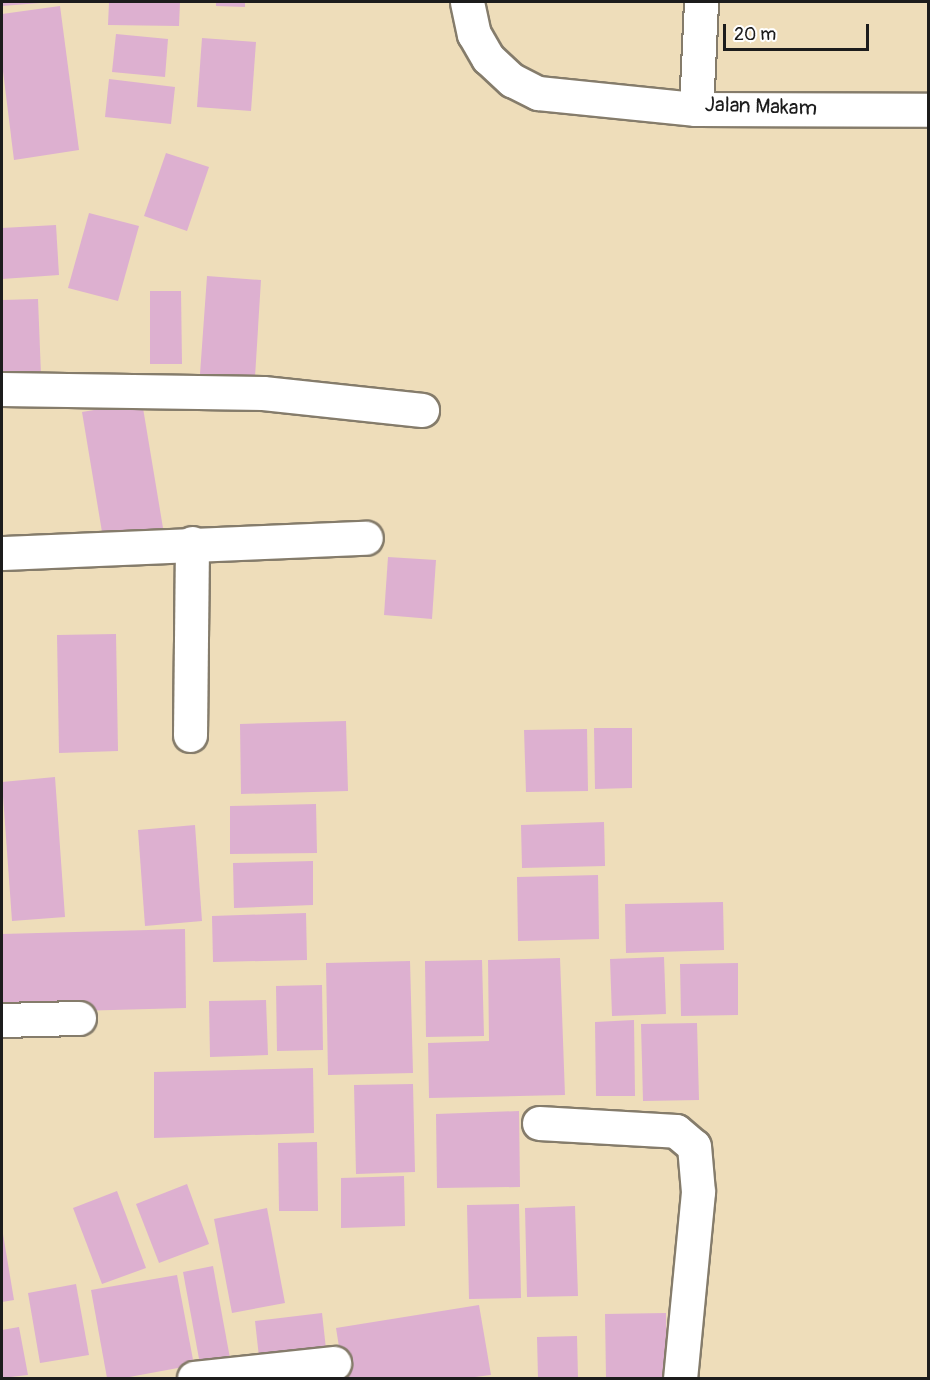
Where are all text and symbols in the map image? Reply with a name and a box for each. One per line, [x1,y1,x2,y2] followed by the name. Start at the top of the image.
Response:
[726,12,872,50] scale bar
[734,23,776,46] text: 20 m
[704,92,818,122] street label: Jalan Makam

